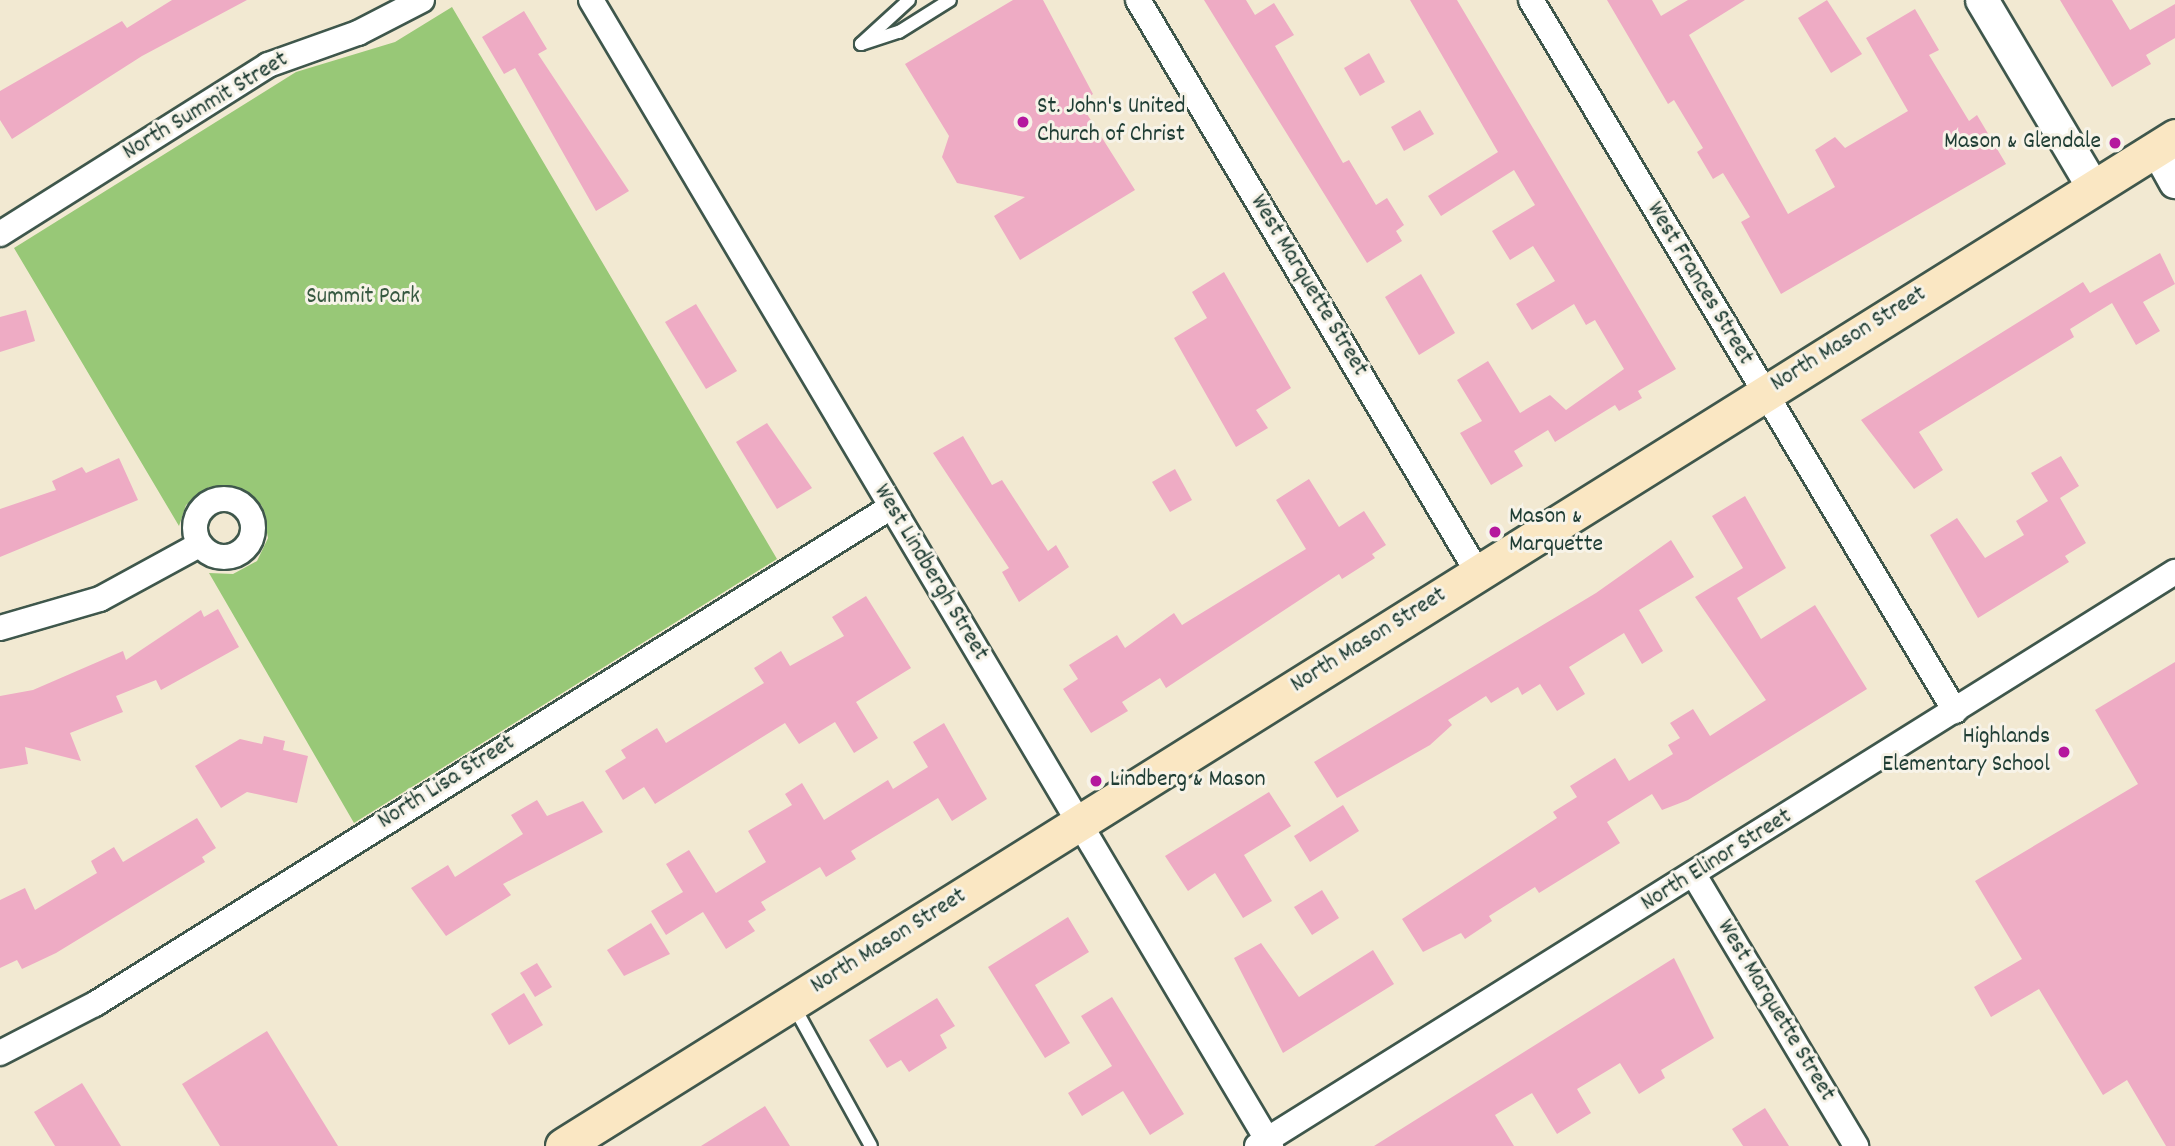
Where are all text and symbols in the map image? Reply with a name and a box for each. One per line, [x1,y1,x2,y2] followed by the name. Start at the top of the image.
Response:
[118,46,294,168] street label: North Summit Street
[1037,94,1185,150] place label: St. John's United Church of Christ
[1015,114,1031,130] marker: St. John's United Church of Christ
[1944,129,2101,157] place label: Mason & Glendale
[2107,135,2123,151] marker: Mason & Glendale
[1242,190,1374,382] street label: West Marquette Street
[1639,197,1759,371] street label: West Frances Street
[1766,281,1932,399] street label: North Mason Street
[306,284,420,312] park label: Summit Park
[866,480,994,666] street label: West Lindbergh Street
[1509,504,1603,560] place label: Mason & Marquette
[1487,524,1503,540] marker: Mason & Marquette
[1286,582,1452,700] street label: North Mason Street
[1882,724,2050,780] place label: Highlands Elementary School
[373,729,521,837] street label: North Lisa Street
[2056,744,2072,760] marker: Highlands Elementary School
[1110,767,1266,795] place label: Lindberg & Mason
[1088,773,1104,789] marker: Lindberg & Mason
[1636,803,1798,919] street label: North Elinor Street
[806,883,972,1001] street label: North Mason Street
[1709,915,1841,1107] street label: West Marquette Street

